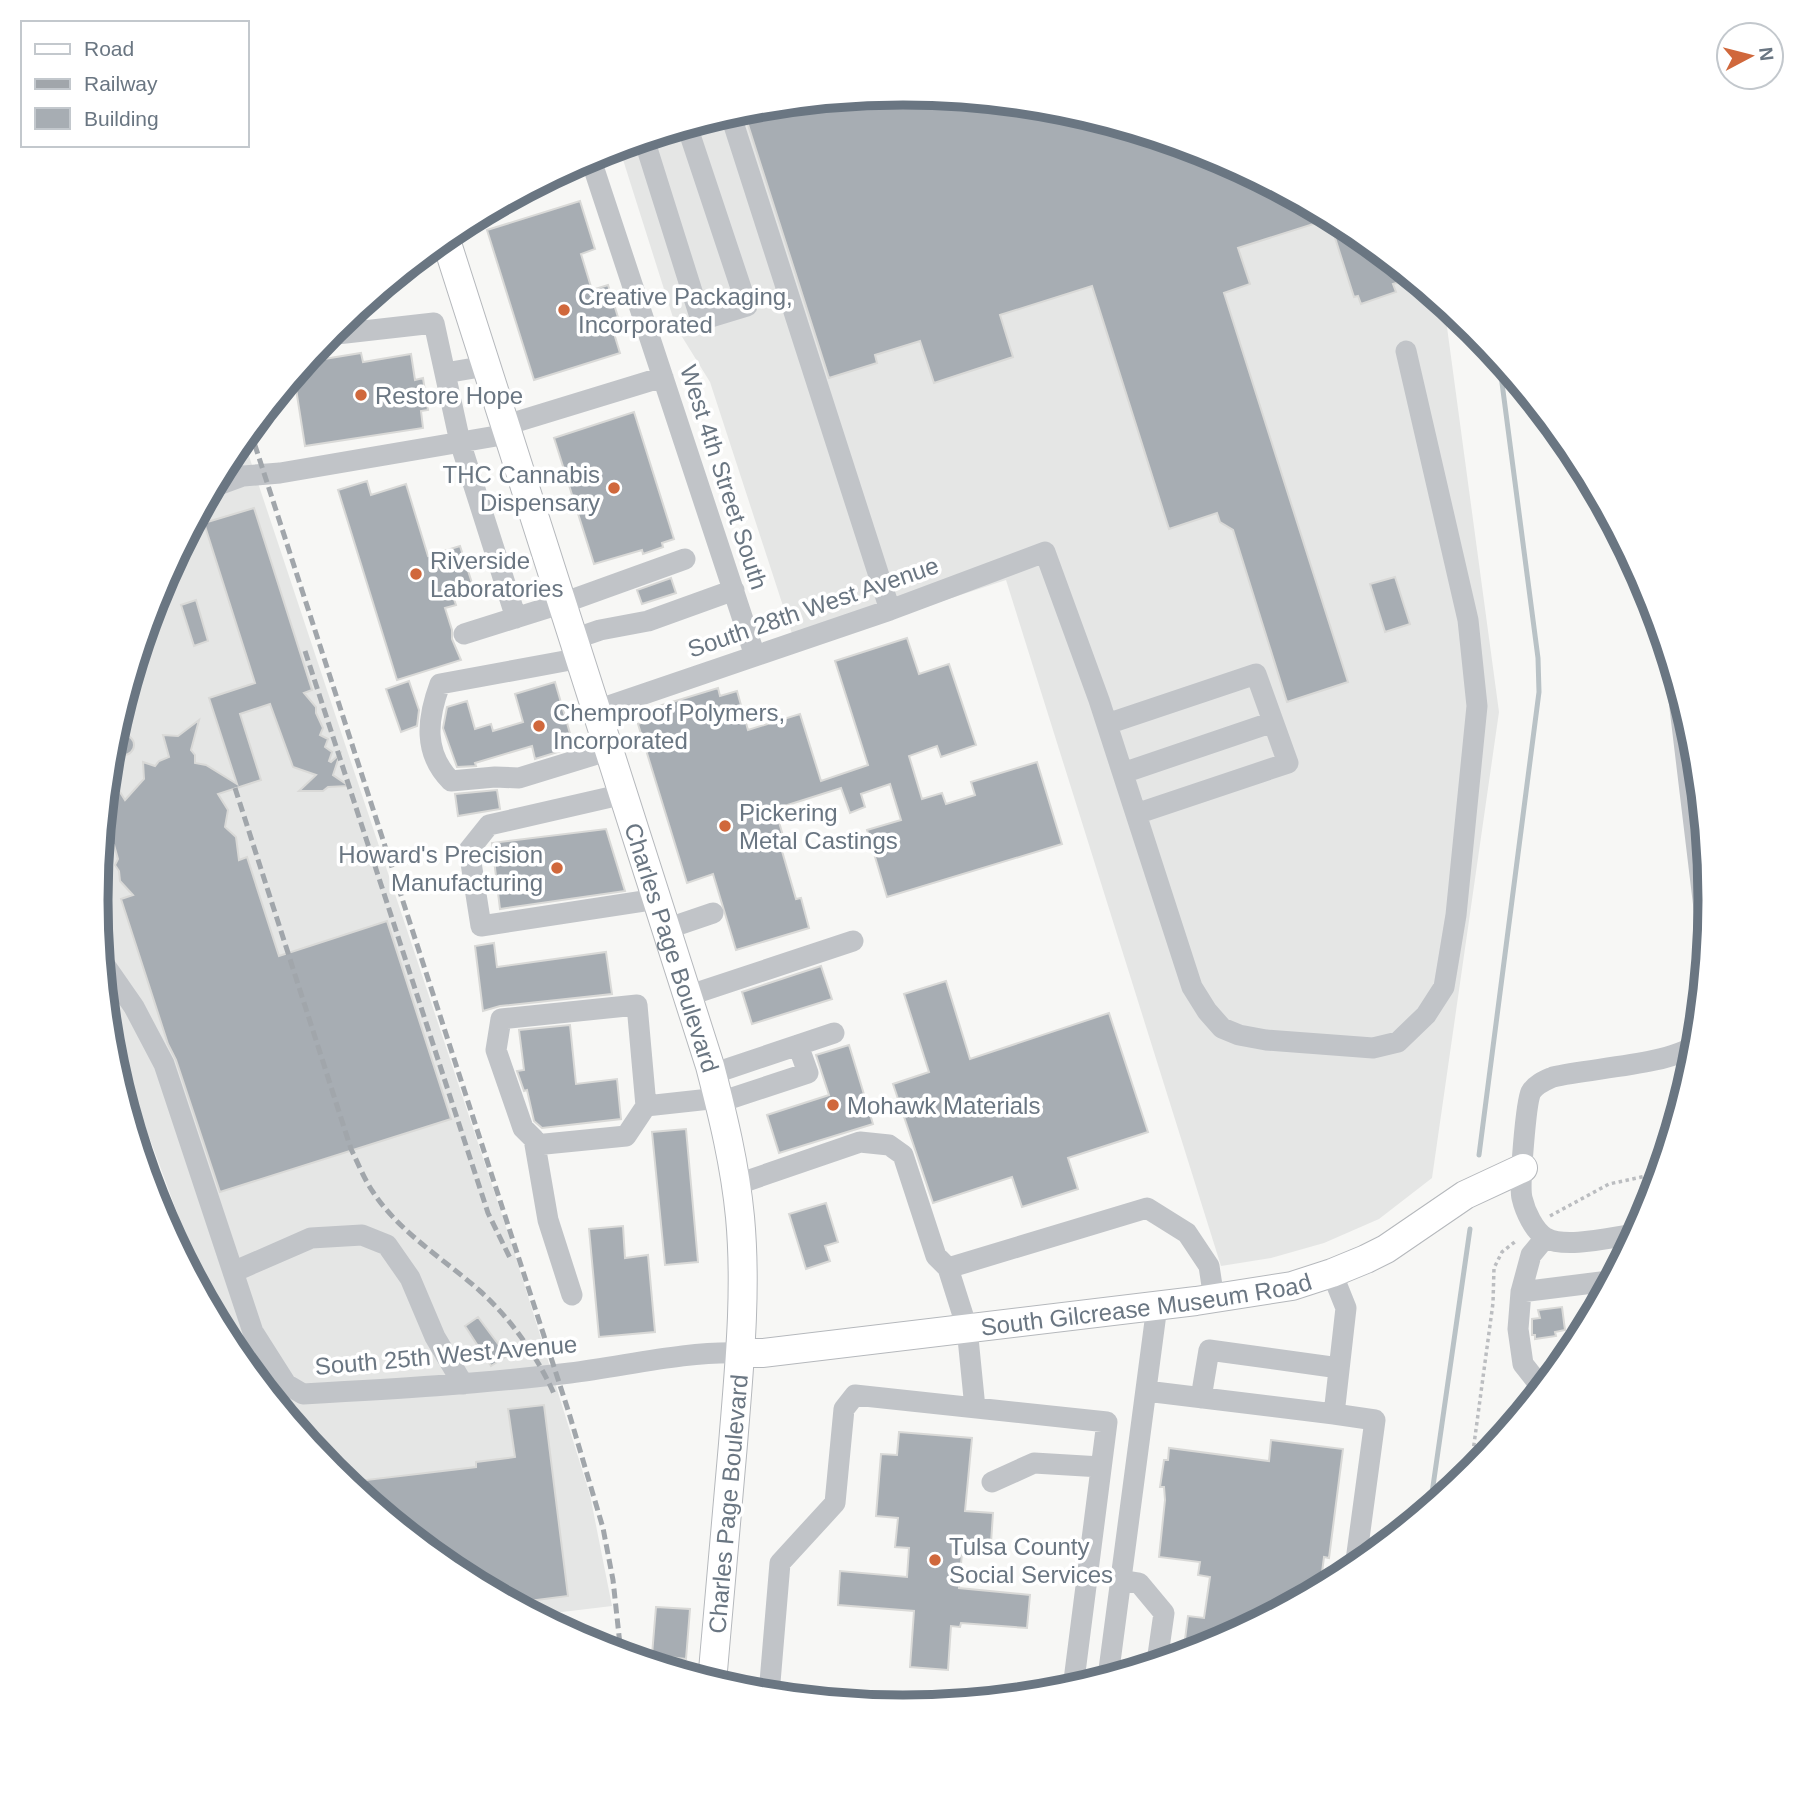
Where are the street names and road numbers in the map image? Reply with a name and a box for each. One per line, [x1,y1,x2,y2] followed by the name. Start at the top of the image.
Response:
[675,361,773,593] street label: West 4th Street South
[684,551,942,663] street label: South 28th West Avenue
[620,819,725,1076] street label: Charles Page Boulevard
[979,1267,1315,1340] street label: South Gilcrease Museum Road
[314,1330,578,1380] street label: South 25th West Avenue
[703,1373,753,1635] street label: Charles Page Boulevard

